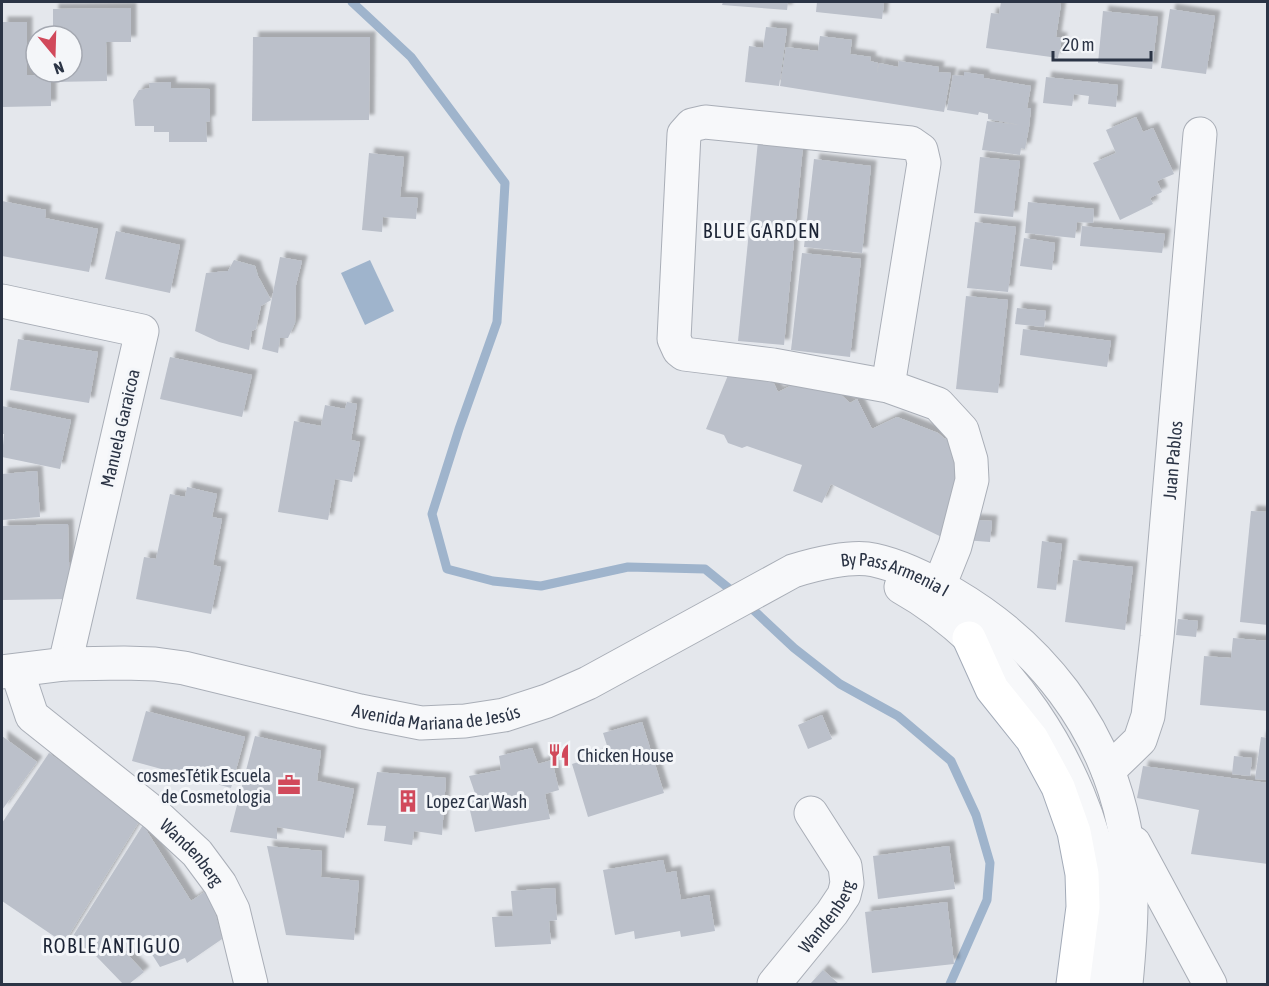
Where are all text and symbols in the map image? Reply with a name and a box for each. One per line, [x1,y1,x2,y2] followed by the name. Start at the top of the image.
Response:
[24,24,84,84] north arrow
[1053,24,1150,62] scale bar
[1062,34,1094,55] text: 20 m
[51,58,66,78] text: N
[703,219,821,242] district label: BLUE GARDEN
[96,367,144,489] street label: Manuela Garaicoa
[1158,420,1186,500] street label: Juan Pablos
[839,548,953,600] street label: By Pass Armenia I
[350,699,522,734] street label: Avenida Mariana de Jesús
[546,742,572,768] restaurant icon: Chicken House
[577,745,674,766] place label: Chicken House
[137,765,271,807] place label: cosmesTétik Escuela de Cosmetologia
[276,772,302,798] office icon: cosmesTétik Escuela de Cosmetologia
[395,788,421,814] building icon: Lopez Car Wash
[426,791,527,812] place label: Lopez Car Wash
[156,814,228,890] street label: Wandenberg
[794,878,858,957] street label: Wandenberg
[42,934,182,957] district label: ROBLE ANTIGUO

